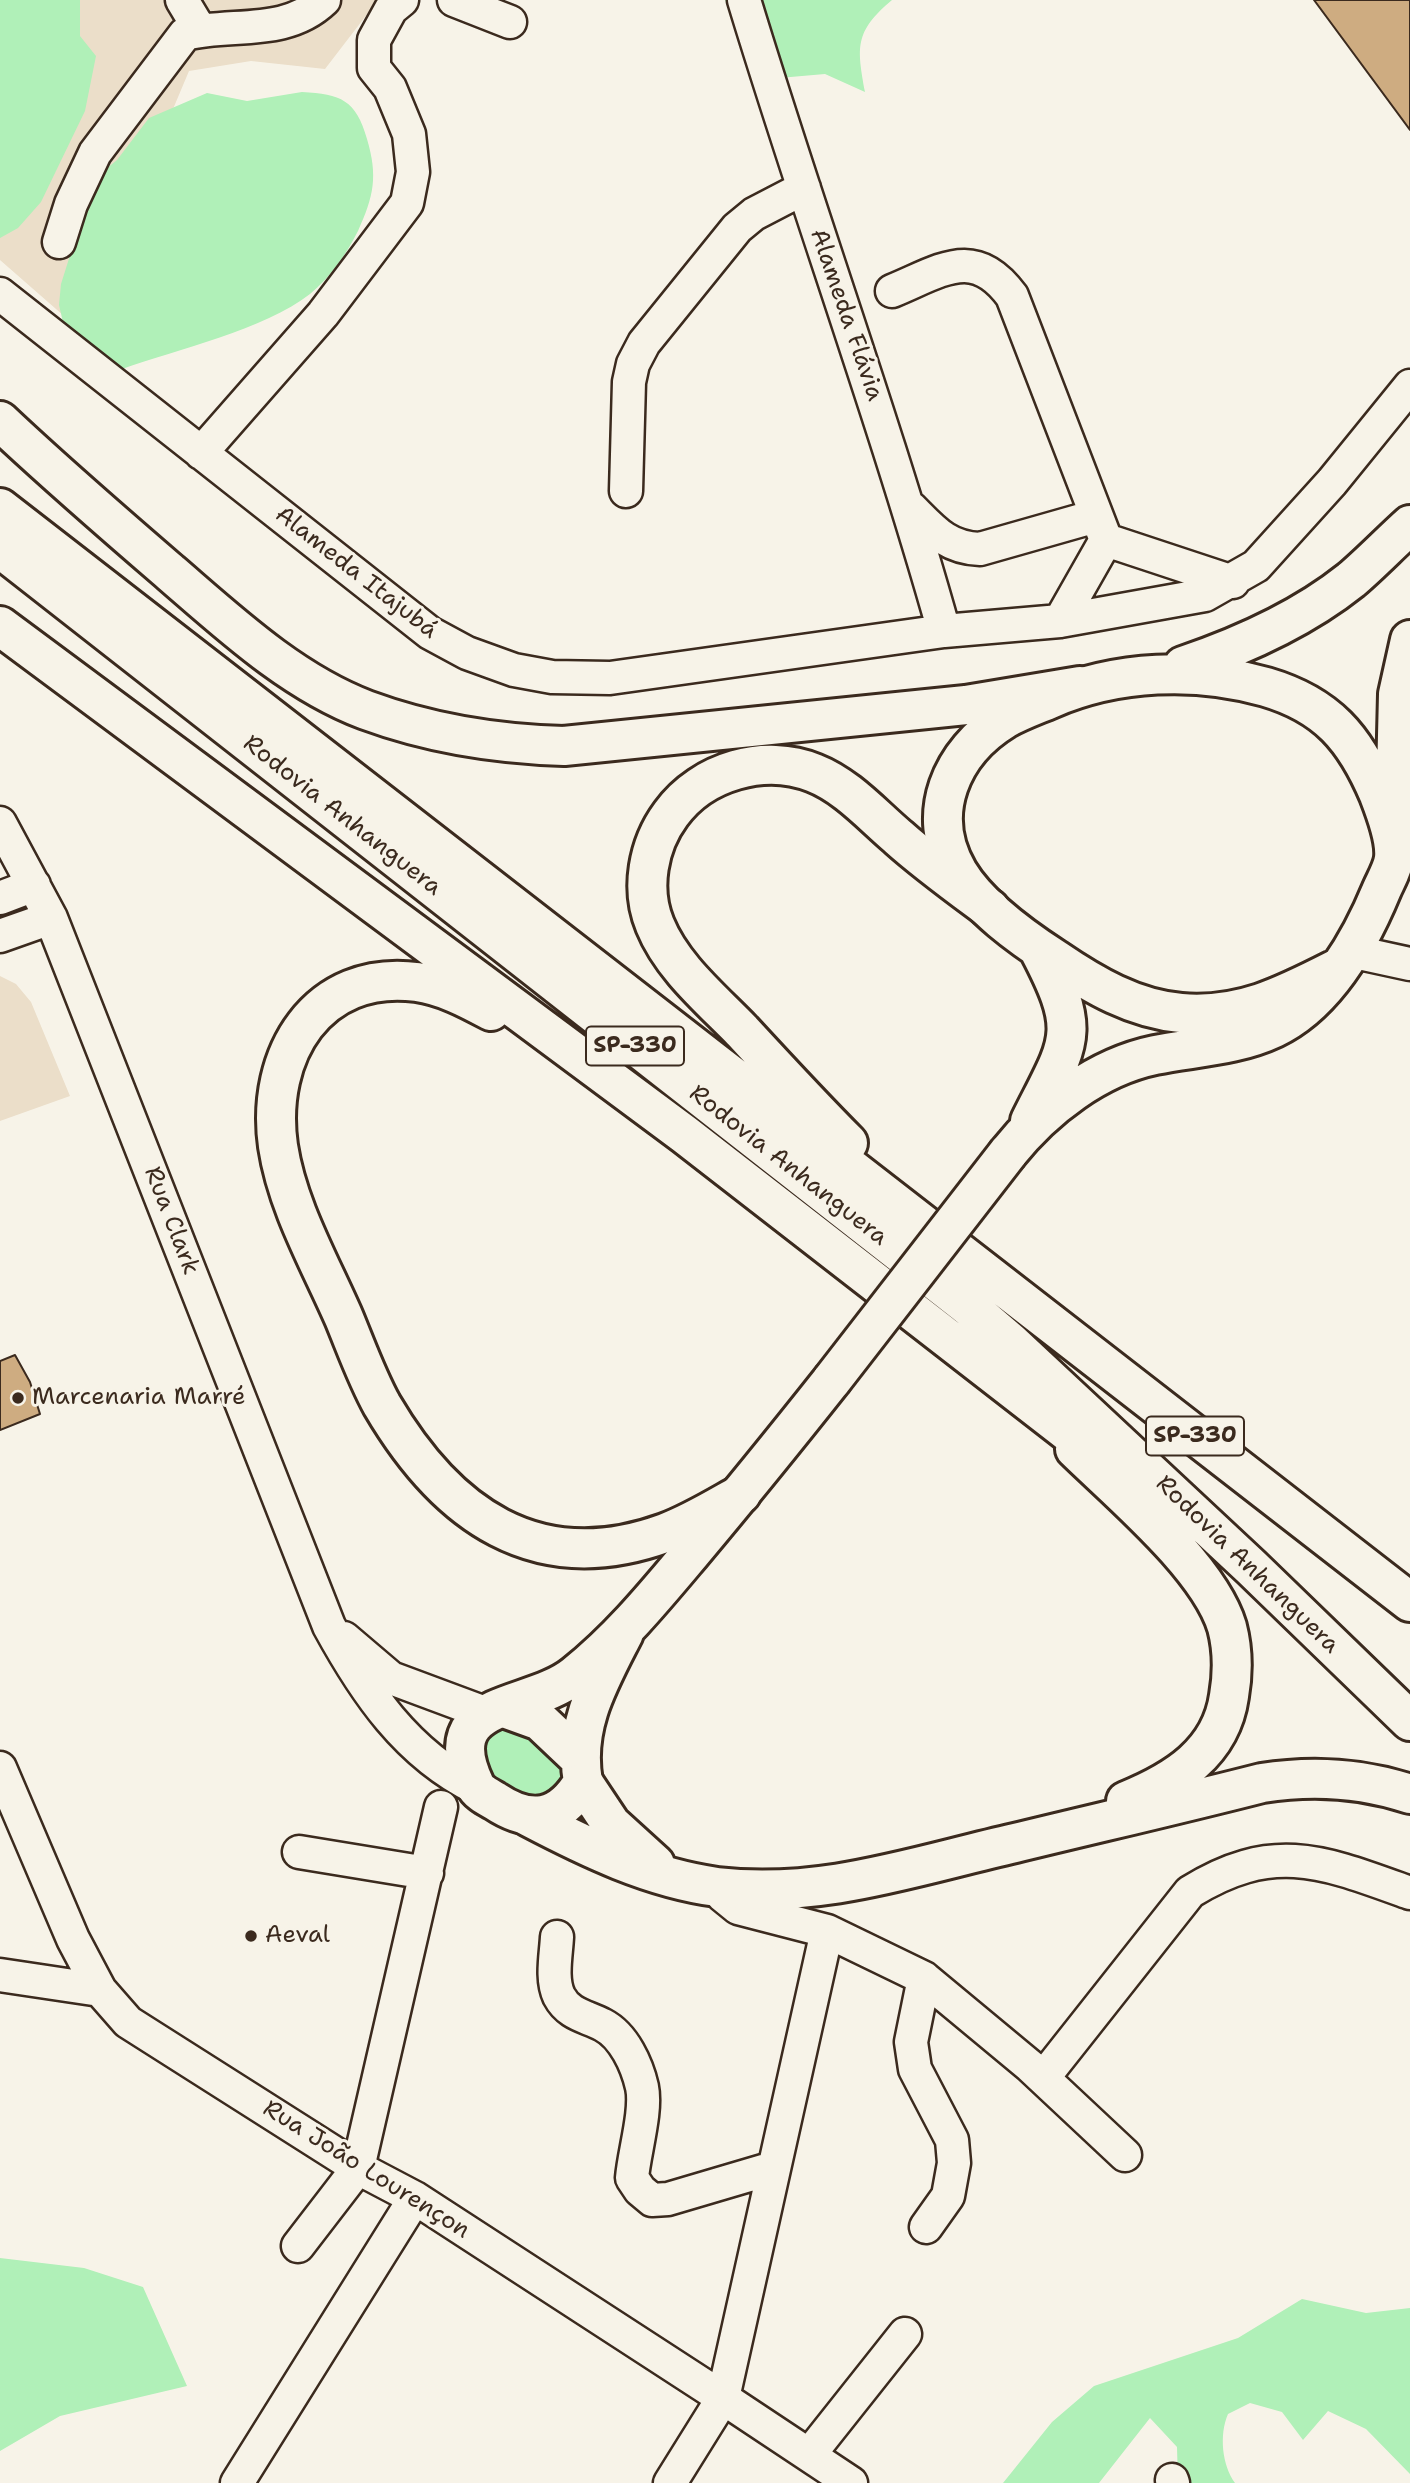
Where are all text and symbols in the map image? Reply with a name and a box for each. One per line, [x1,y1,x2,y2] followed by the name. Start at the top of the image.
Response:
[803,225,889,405] street label: Alameda Flávia
[269,501,443,645] street label: Alameda Itajubá
[237,730,447,902] street label: Rodovia Anhanguera
[586,1026,684,1065] road number: SP-330
[683,1080,893,1252] street label: Rodovia Anhanguera
[137,1163,205,1279] street label: Rua Clark
[32,1384,246,1412] place label: Marcenaria Marré
[10,1390,26,1406] marker: Marcenaria Marré
[1146,1416,1244,1456] road number: SP-330
[1149,1470,1345,1660] street label: Rodovia Anhanguera
[265,1922,330,1950] place label: Aeval
[243,1928,259,1944] marker: Aeval
[257,2095,475,2245] street label: Rua João Lourençon

